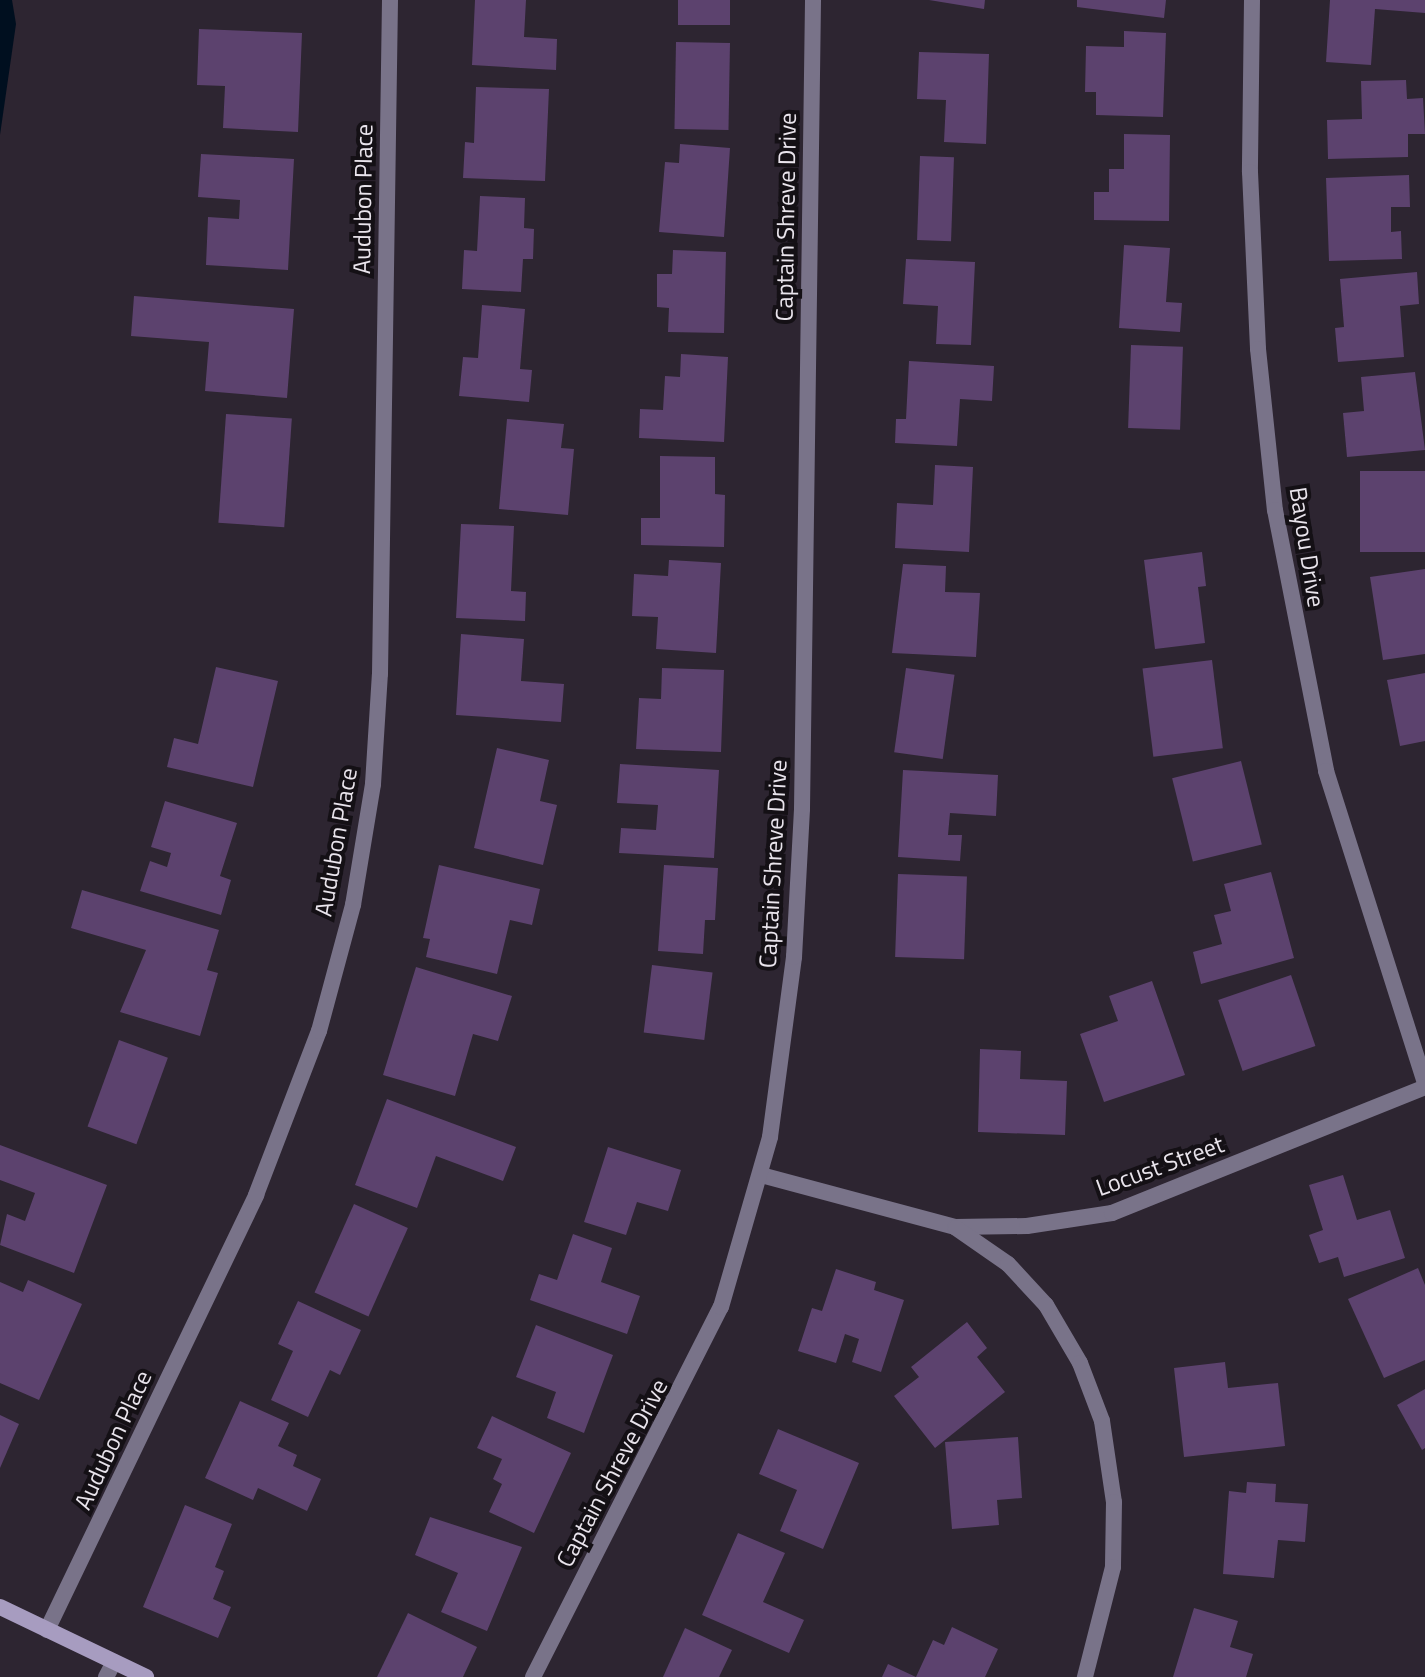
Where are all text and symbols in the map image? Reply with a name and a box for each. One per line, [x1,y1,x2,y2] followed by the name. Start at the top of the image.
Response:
[770,112,802,322] street label: Captain Shreve Drive
[347,124,379,274] street label: Audubon Place
[1283,485,1331,609] street label: Bayou Drive
[753,759,793,969] street label: Captain Shreve Drive
[309,766,363,918] street label: Audubon Place
[1092,1130,1228,1202] street label: Locust Street
[68,1366,158,1514] street label: Audubon Place
[550,1374,674,1572] street label: Captain Shreve Drive

